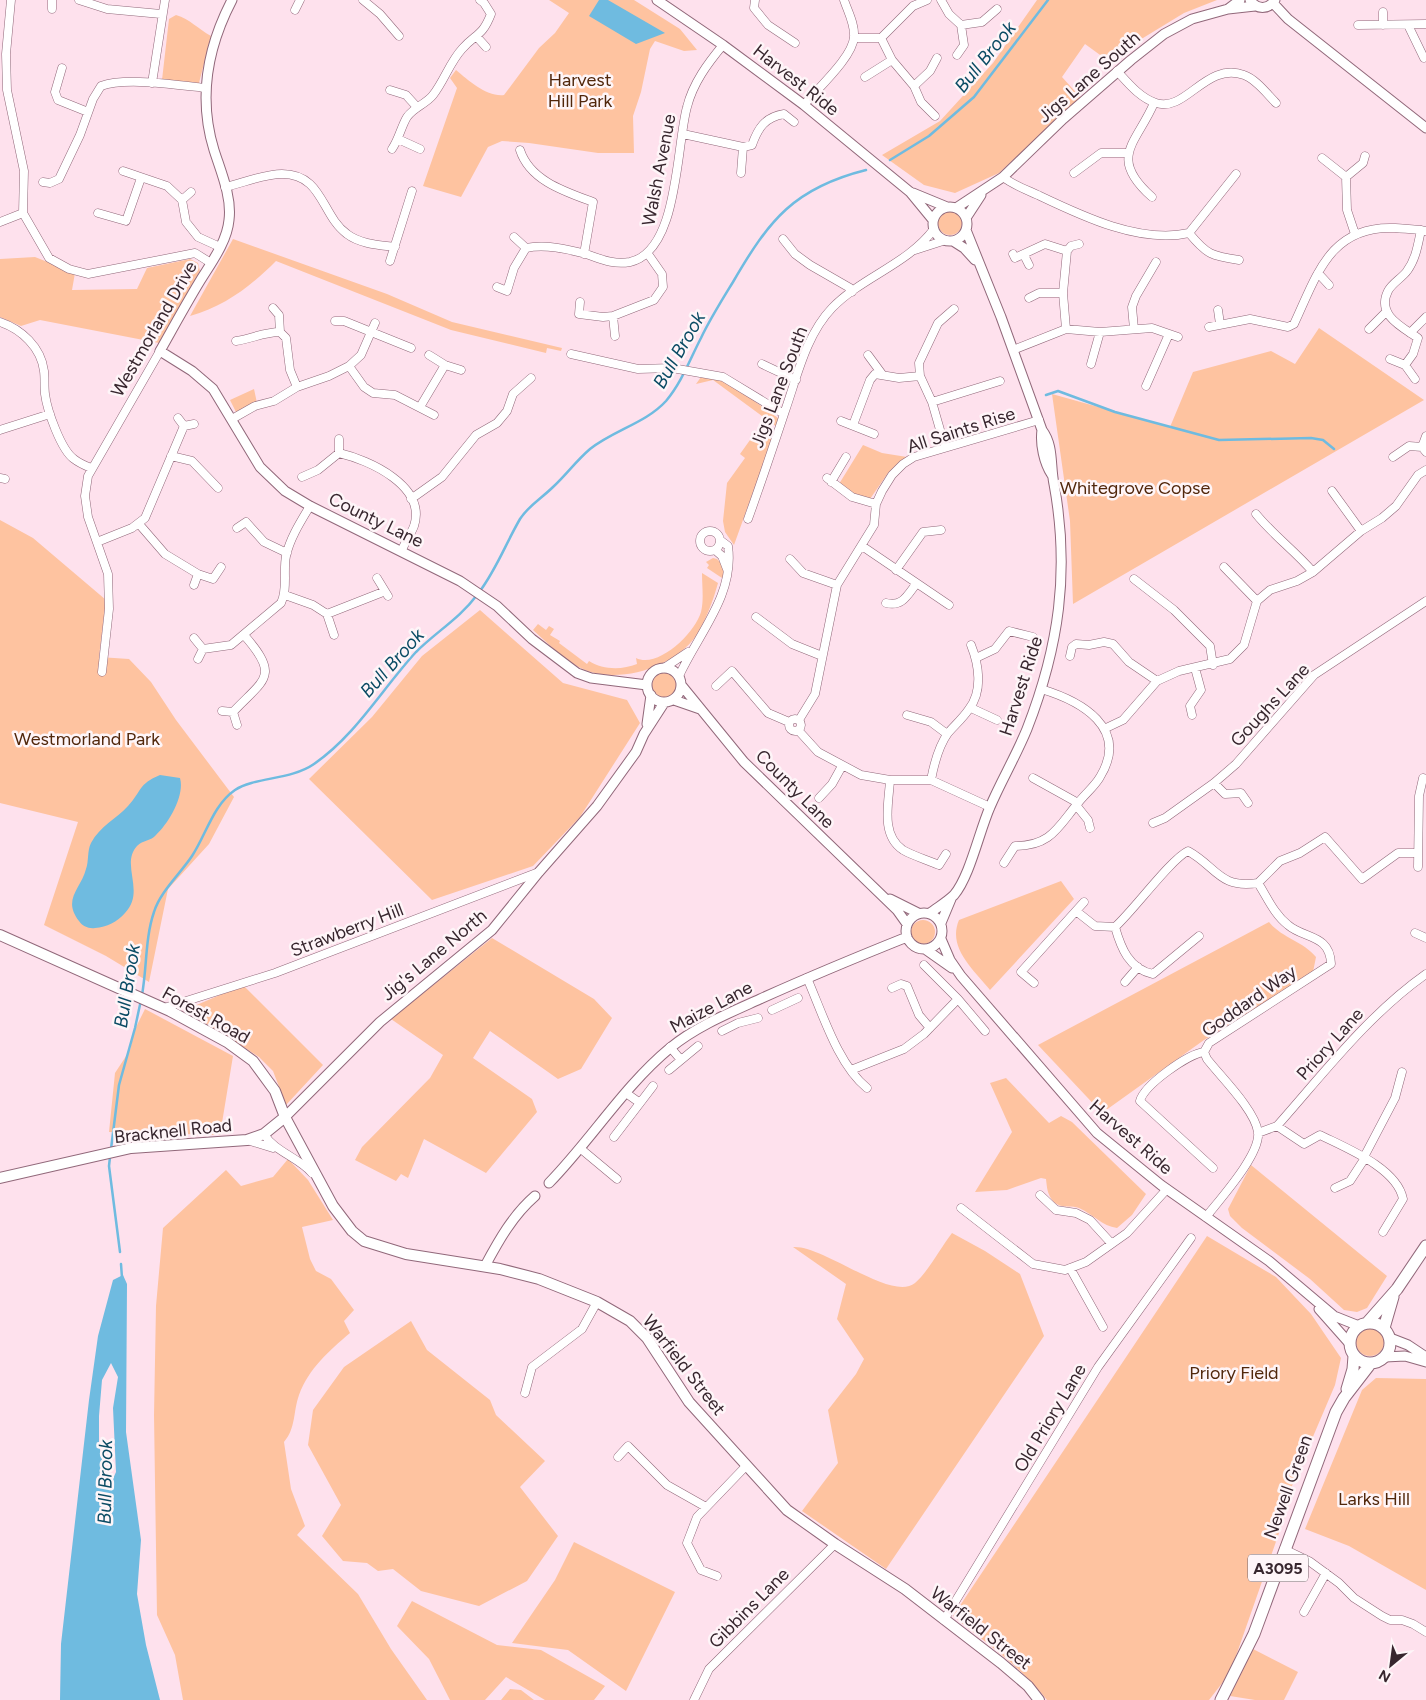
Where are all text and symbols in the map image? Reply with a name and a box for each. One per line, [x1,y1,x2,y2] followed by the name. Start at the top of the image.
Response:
[949,16,1021,97] water label: Bull Brook
[1033,27,1145,127] street label: Jigs Lane South
[749,40,844,121] street label: Harvest Ride
[548,69,612,112] park label: Harvest Hill Park
[637,112,681,228] street label: Walsh Avenue
[106,257,202,401] street label: Westmorland Drive
[648,307,711,392] water label: Bull Brook
[746,323,812,451] street label: Jigs Lane South
[904,402,1018,458] street label: All Saints Rise
[1060,477,1210,499] park label: Whitegrove Copse
[325,488,427,552] street label: County Lane
[355,623,429,702] water label: Bull Brook
[995,633,1047,738] street label: Harvest Ride
[1226,659,1314,751] street label: Goughs Lane
[14,728,160,750] park label: Westmorland Park
[751,745,839,833] street label: County Lane
[287,898,407,962] street label: Strawberry Hill
[377,905,491,1005] street label: Jig's Lane North
[109,942,145,1030] water label: Bull Brook
[1197,960,1301,1042] street label: Goddard Way
[666,976,756,1038] street label: Maize Lane
[158,982,254,1048] street label: Forest Road
[1292,1003,1368,1085] street label: Priory Lane
[1085,1095,1177,1179] street label: Harvest Ride
[113,1114,233,1148] street label: Bracknell Road
[638,1310,730,1420] street label: Warfield Street
[1009,1360,1091,1476] street label: Old Priory Lane
[1189,1362,1279,1384] park label: Priory Field
[1259,1432,1317,1542] street label: Newell Green
[93,1439,117,1525] water label: Bull Brook
[1338,1488,1410,1510] park label: Larks Hill
[1248,1555,1308,1582] road number: A3095
[704,1563,794,1653] street label: Gibbins Lane
[926,1582,1036,1674] street label: Warfield Street
[1366,1640,1416,1690] north arrow
[1376,1666,1394,1686] text: N

